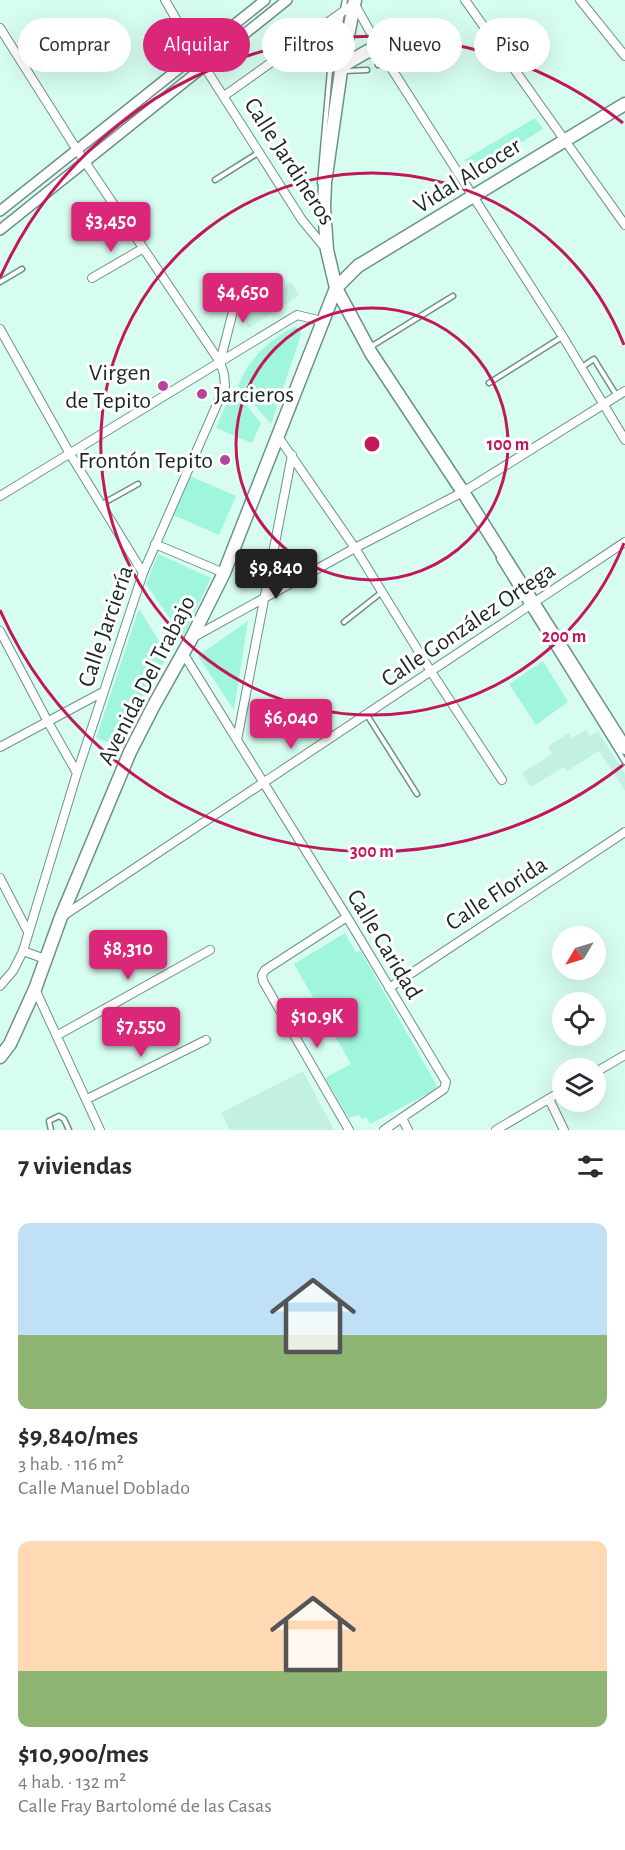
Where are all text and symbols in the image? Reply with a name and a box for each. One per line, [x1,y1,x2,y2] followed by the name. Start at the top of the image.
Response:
[18,18,131,72] chip: Comprar
[143,18,250,72] chip: Alquilar
[262,18,355,72] chip: Filtros
[367,18,462,72] chip: Nuevo
[474,18,550,72] chip: Piso
[239,94,339,229] street label: Calle Jardineros
[410,133,526,218] street label: Vidal Alcocer
[62,202,160,253] pin: $3,450
[85,211,137,231] text: $3,450
[194,273,292,324] pin: $4,650
[217,282,269,302] text: $4,650
[65,361,151,413] place label: Virgen de Tepito
[156,379,170,393] marker: Virgen de Tepito
[214,383,294,407] place label: Jarcieros
[195,387,209,401] marker: Jarcieros
[362,434,382,454] centre of rings
[487,436,529,454] text: 100 m
[78,449,213,473] place label: Frontón Tepito
[218,453,232,467] marker: Frontón Tepito
[227,549,325,600] pin: $9,840
[249,558,303,578] text: $9,840
[377,558,560,692] street label: Calle González Ortega
[74,562,138,690] street label: Calle Jarciería
[94,592,200,769] street label: Avenida Del Trabajo
[542,628,586,646] text: 200 m
[242,699,340,750] pin: $6,040
[264,708,318,728] text: $6,040
[350,843,394,861] text: 300 m
[442,852,551,935] street label: Calle Florida
[342,886,426,1004] street label: Calle Caridad
[552,926,606,980] north arrow
[552,926,606,1112] map controls
[79,930,177,981] pin: $8,310
[103,939,153,959] text: $8,310
[552,992,606,1046] button: locate
[268,998,366,1049] pin: $10.9K
[92,1007,190,1058] pin: $7,550
[291,1007,343,1027] text: $10.9K
[116,1016,166,1036] text: $7,550
[552,1058,606,1112] button: layers
[574,1150,607,1183] icon: filters
[18,1153,132,1179] text: 7 viviendas
[259,1262,367,1370] icon: home
[18,1423,138,1449] text: $9,840/mes
[18,1454,124,1474] text: 3 hab. · 116 m²
[18,1478,190,1498] text: Calle Manuel Doblado
[259,1580,367,1688] icon: home
[18,1741,149,1767] text: $10,900/mes
[18,1772,126,1792] text: 4 hab. · 132 m²
[18,1796,272,1816] text: Calle Fray Bartolomé de las Casas

